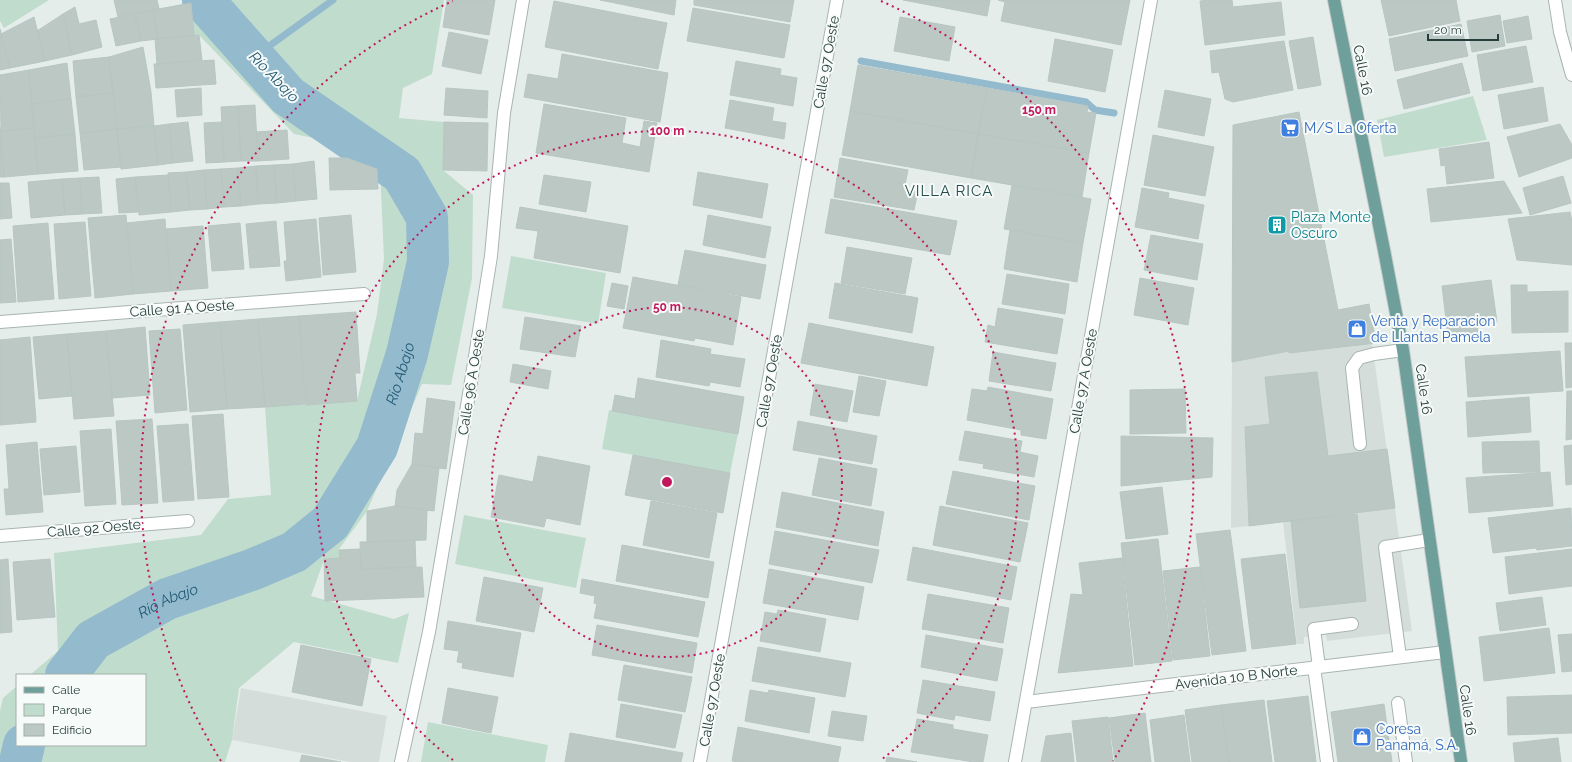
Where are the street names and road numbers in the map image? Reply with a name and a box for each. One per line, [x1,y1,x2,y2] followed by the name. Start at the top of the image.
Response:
[810,14,842,110] street label: Calle 97 Oeste
[1350,43,1376,97] street label: Calle 16
[129,296,235,320] street label: Calle 91 A Oeste
[1066,327,1100,435] street label: Calle 97 A Oeste
[455,328,487,436] street label: Calle 96 A Oeste
[753,333,785,429] street label: Calle 97 Oeste
[1413,363,1435,415] street label: Calle 16
[46,516,142,540] street label: Calle 92 Oeste
[696,652,728,748] street label: Calle 97 Oeste
[1174,662,1298,692] street label: Avenida 10 B Norte
[1457,684,1479,736] street label: Calle 16

